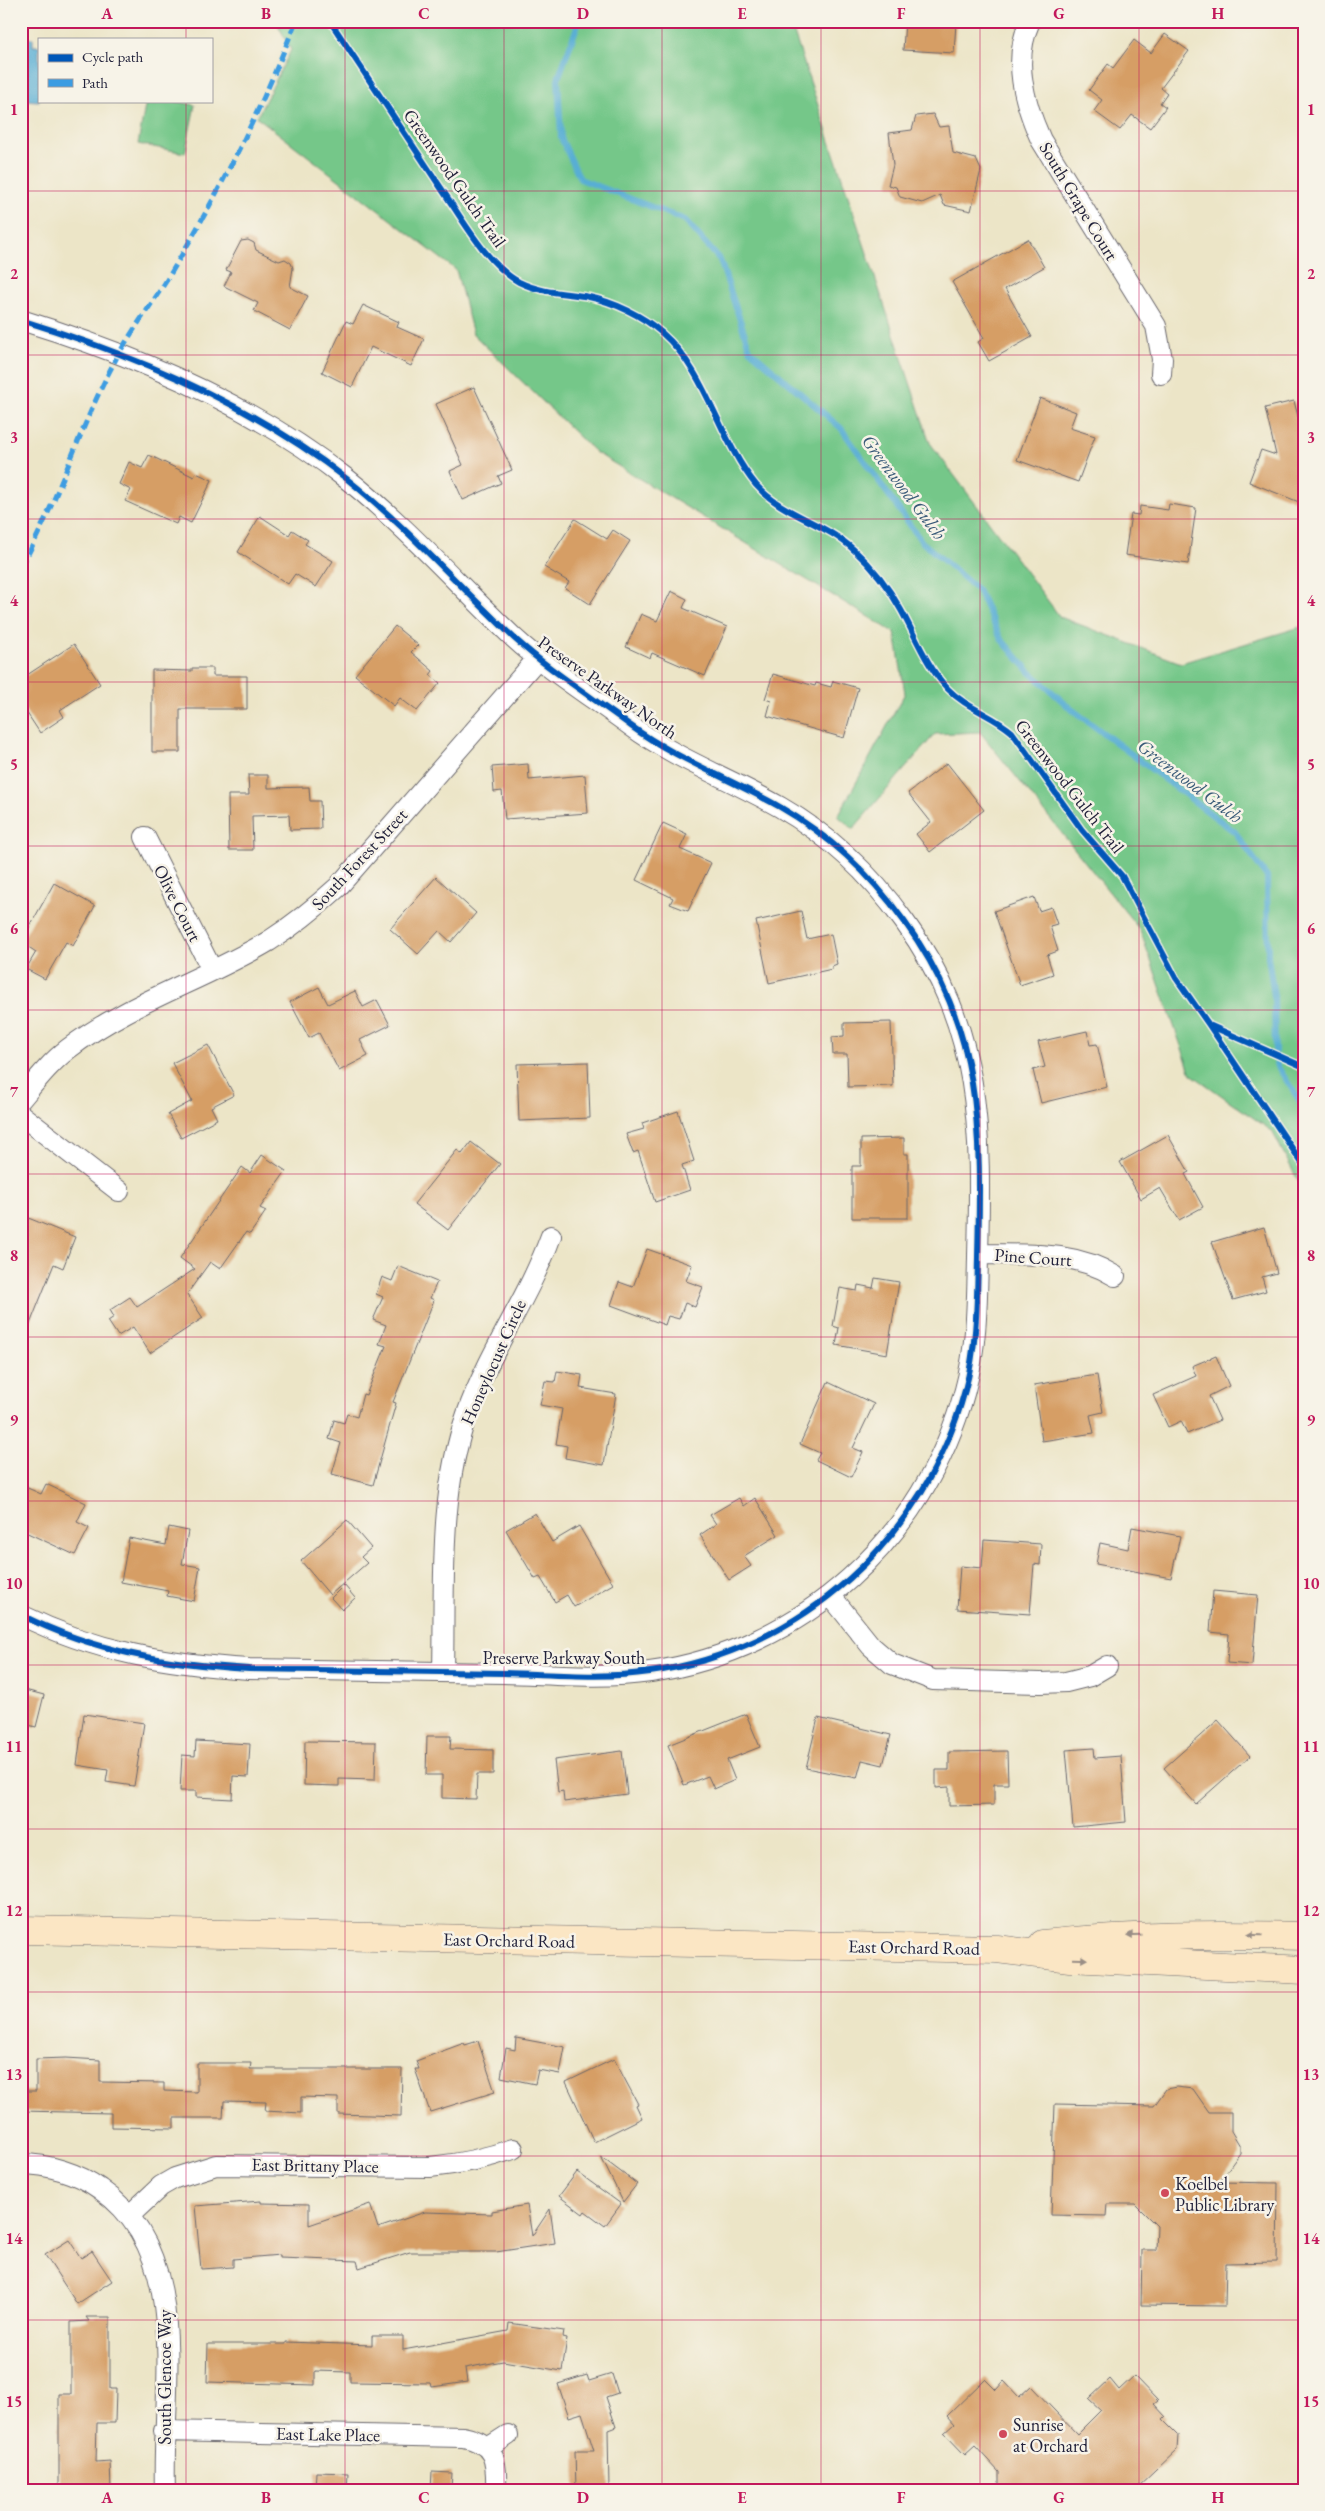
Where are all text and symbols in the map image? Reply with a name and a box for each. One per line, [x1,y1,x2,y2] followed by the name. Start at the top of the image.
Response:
[100,3,113,24] text: A
[261,3,271,24] text: B
[418,3,430,24] text: C
[577,3,589,24] text: D
[737,3,747,24] text: E
[897,3,906,24] text: F
[1053,3,1065,24] text: G
[1212,3,1225,24] text: H
[38,38,212,102] legend
[82,47,144,66] text: Cycle path
[82,73,108,92] text: Path
[10,99,18,120] text: 1
[1307,99,1315,120] text: 1
[399,104,511,252] street label: Greenwood Gulch Trail
[1035,137,1124,265] street label: South Grape Court
[10,263,19,284] text: 2
[1307,263,1316,284] text: 2
[10,427,18,448] text: 3
[1307,427,1315,448] text: 3
[856,429,952,545] water label: Greenwood Gulch
[10,590,19,611] text: 4
[1307,590,1316,611] text: 4
[534,630,682,744] street label: Preserve Parkway North
[1011,714,1129,858] street label: Greenwood Gulch Trail
[1132,733,1248,829] water label: Greenwood Gulch
[10,754,18,775] text: 5
[1307,754,1315,775] text: 5
[306,803,412,915] street label: South Forest Street
[149,861,207,946] street label: Olive Court
[10,918,19,939] text: 6
[1307,918,1316,939] text: 6
[10,1081,19,1102] text: 7
[1307,1081,1316,1102] text: 7
[994,1243,1073,1271] street label: Pine Court
[10,1245,18,1266] text: 8
[1307,1245,1315,1266] text: 8
[455,1296,531,1428] street label: Honeylocust Circle
[10,1409,19,1430] text: 9
[1307,1409,1316,1430] text: 9
[6,1573,23,1594] text: 10
[1303,1573,1320,1594] text: 10
[483,1646,645,1669] street label: Preserve Parkway South
[6,1736,22,1757] text: 11
[1303,1736,1319,1757] text: 11
[6,1900,23,1921] text: 12
[1303,1900,1320,1921] text: 12
[443,1927,576,1953] street label: East Orchard Road
[1247,1931,1263,1939] one-way arrow
[1126,1932,1142,1940] one-way arrow
[848,1934,981,1960] street label: East Orchard Road
[1072,1955,1088,1963] one-way arrow
[6,2064,22,2085] text: 13
[1303,2064,1319,2085] text: 13
[251,2152,379,2178] street label: East Brittany Place
[1175,2172,1274,2216] place label: Koelbel Public Library
[1159,2187,1171,2199] marker: Koelbel Public Library
[6,2228,23,2249] text: 14
[1303,2228,1320,2249] text: 14
[153,2309,176,2445] street label: South Glencoe Way
[6,2391,22,2412] text: 15
[1303,2391,1319,2412] text: 15
[1013,2413,1089,2457] place label: Sunrise at Orchard
[276,2422,380,2446] street label: East Lake Place
[997,2428,1009,2440] marker: Sunrise at Orchard
[100,2487,113,2508] text: A
[261,2487,271,2508] text: B
[418,2487,430,2508] text: C
[577,2487,589,2508] text: D
[737,2487,747,2508] text: E
[897,2487,906,2508] text: F
[1053,2487,1065,2508] text: G
[1212,2487,1225,2508] text: H

